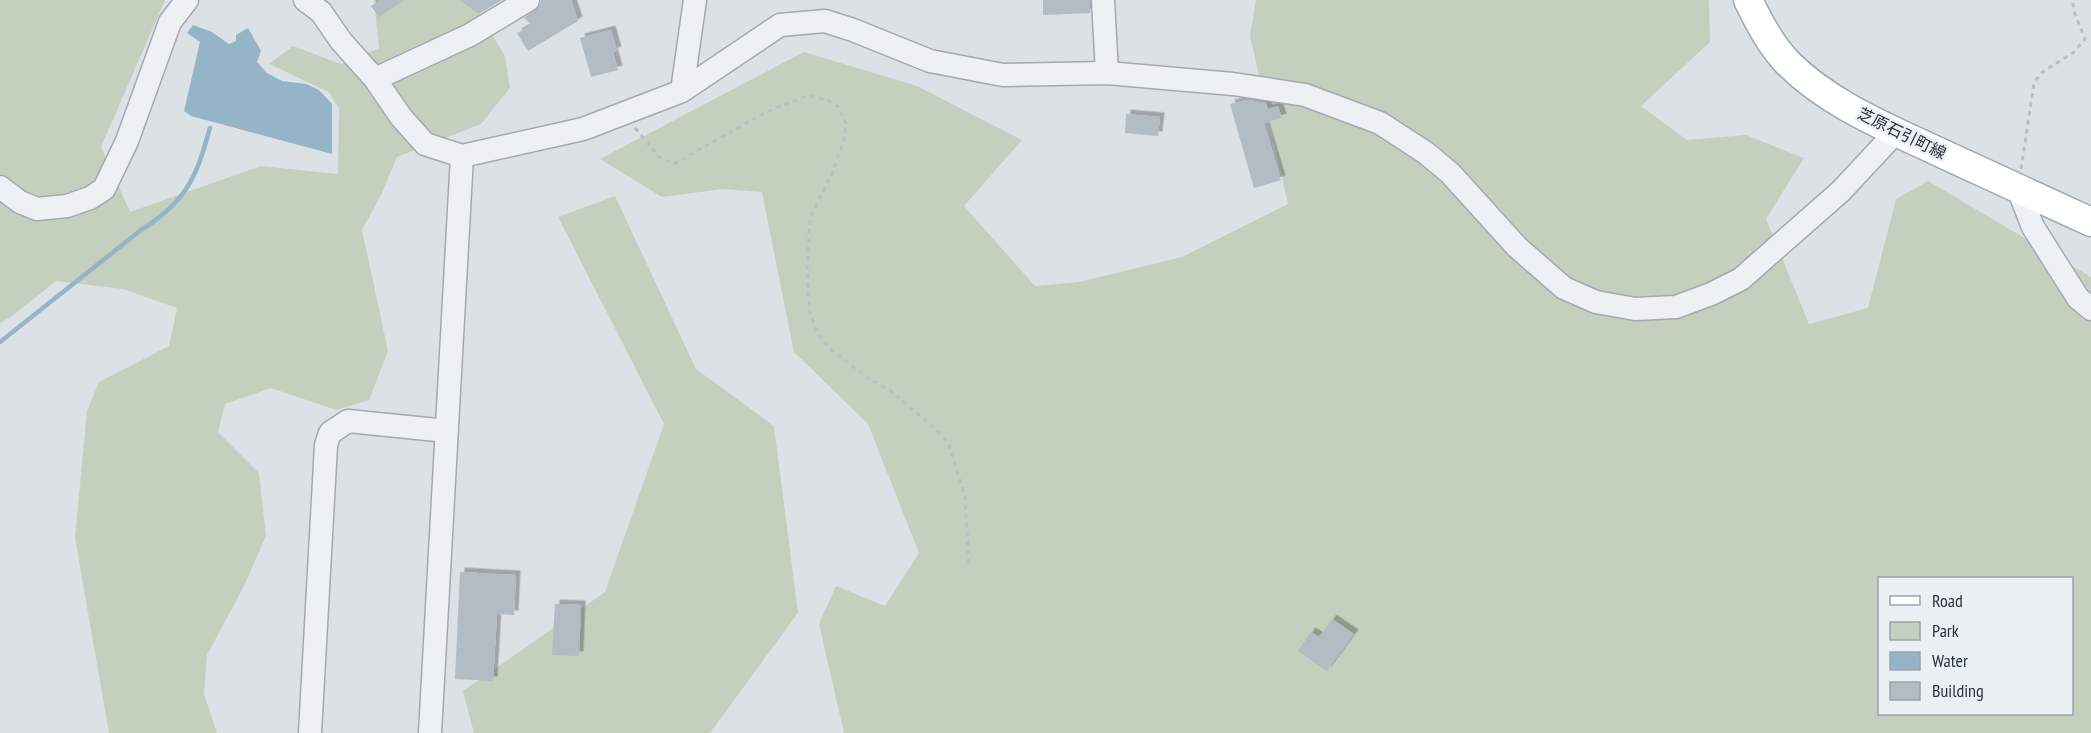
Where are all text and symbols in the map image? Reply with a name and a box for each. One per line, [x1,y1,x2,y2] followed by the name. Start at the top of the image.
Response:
[1854,103,1950,163] street label: 芝原石引町線
[1878,577,2073,715] legend
[1932,589,1963,612] text: Road
[1932,619,1959,642] text: Park
[1932,649,1968,672] text: Water
[1932,679,1984,702] text: Building

